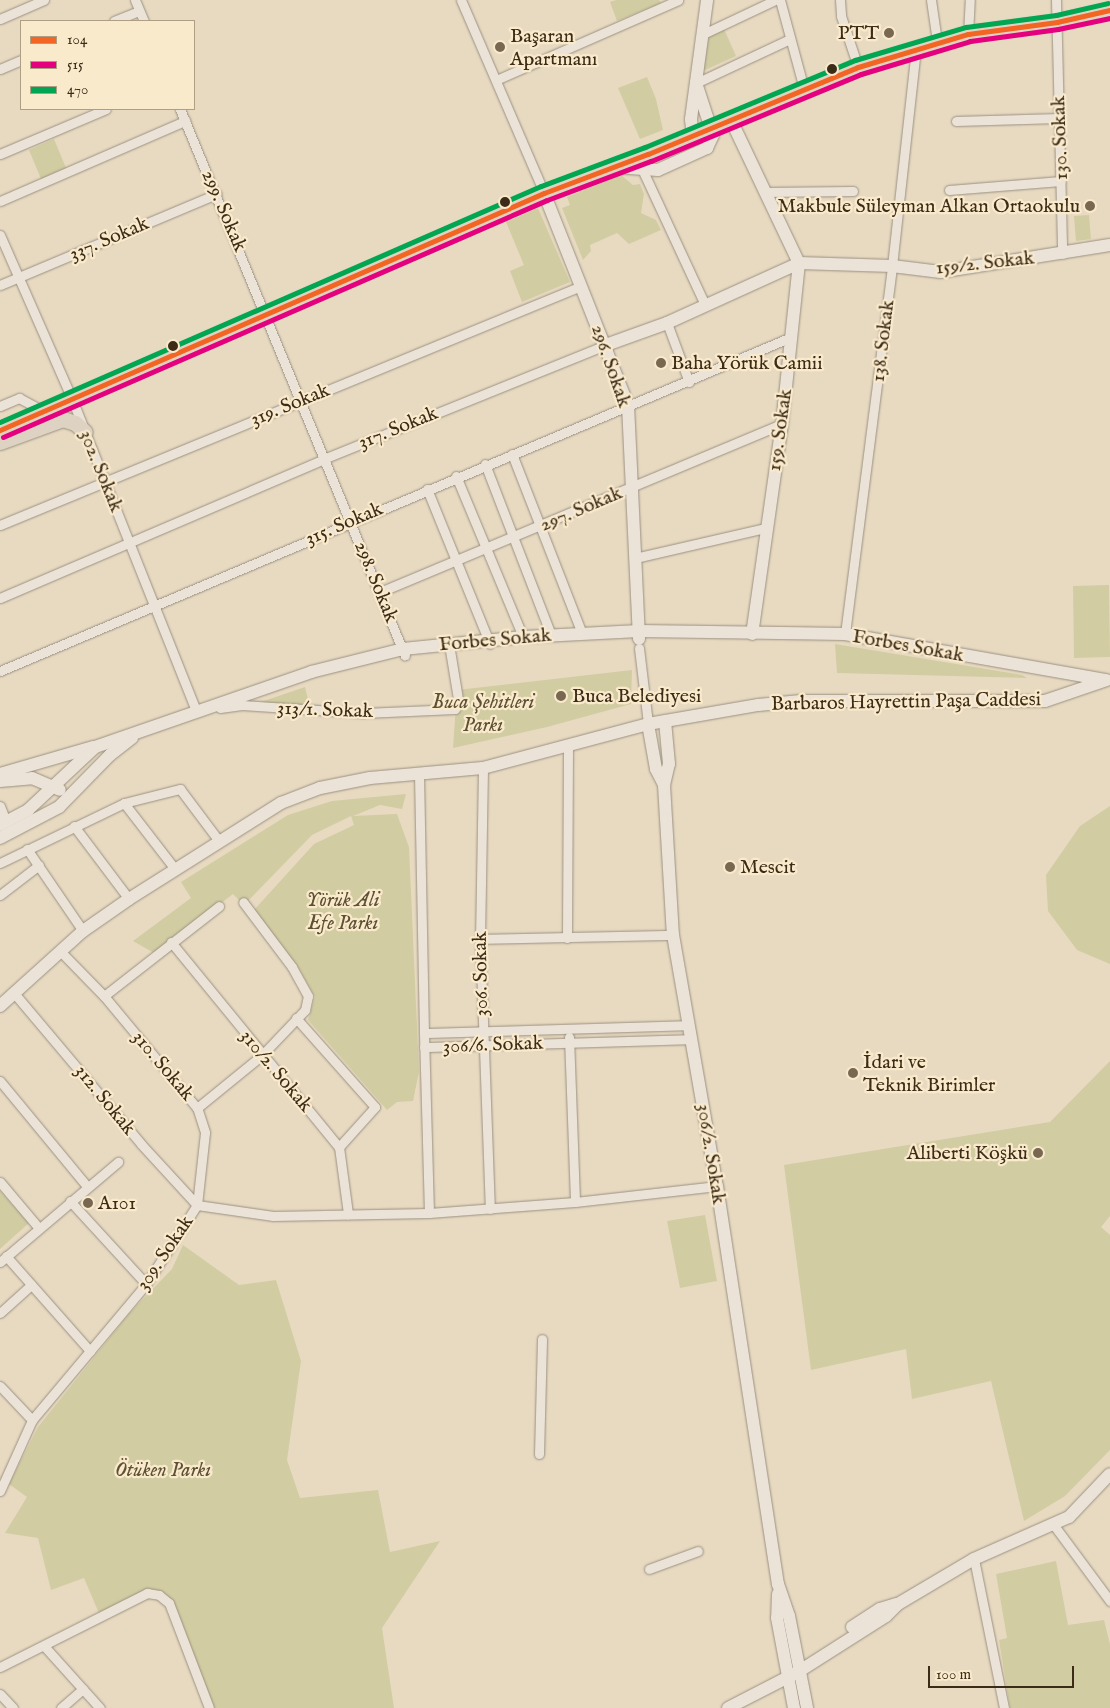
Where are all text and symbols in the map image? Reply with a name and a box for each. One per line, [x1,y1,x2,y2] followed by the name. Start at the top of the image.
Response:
[20,20,195,110] legend
[838,21,879,45] place label: PTT
[510,24,597,71] place label: Başaran Apartmanı
[883,27,895,39] marker: PTT
[67,30,87,49] text: 104
[494,41,506,53] marker: Başaran Apartmanı
[67,55,83,74] text: 515
[827,64,837,74] unlabelled marker
[67,80,88,99] text: 470
[1047,95,1073,181] street label: 130. Sokak
[196,167,252,255] street label: 299. Sokak
[778,194,1080,218] place label: Makbule Süleyman Alkan Ortaokulu
[500,197,510,207] unlabelled marker
[1084,200,1096,212] marker: Makbule Süleyman Alkan Ortaokulu
[66,212,152,266] street label: 337. Sokak
[935,246,1035,280] street label: 159/2. Sokak
[866,299,900,383] street label: 138. Sokak
[586,321,636,411] street label: 296. Sokak
[168,341,178,351] unlabelled marker
[671,351,823,375] place label: Baha Yörük Camii
[655,357,667,369] marker: Baha Yörük Camii
[247,378,333,432] street label: 319. Sokak
[762,387,798,473] street label: 159. Sokak
[355,401,441,455] street label: 317. Sokak
[74,426,128,516] street label: 302. Sokak
[536,481,626,537] street label: 297. Sokak
[302,497,386,551] street label: 315. Sokak
[349,538,403,626] street label: 298. Sokak
[438,623,552,657] street label: Forbes Sokak
[850,624,966,668] street label: Forbes Sokak
[572,684,701,708] place label: Buca Belediyesi
[771,688,1041,716] street label: Barbaros Hayrettin Paşa Caddesi
[554,689,568,703] marker: Buca Belediyesi
[432,690,534,737] park label: Buca Şehitleri Parkı
[276,696,374,724] street label: 313/1. Sokak
[740,855,796,879] place label: Mescit
[724,861,736,873] marker: Mescit
[307,889,379,936] park label: Yörük Ali Efe Parkı
[468,931,494,1017] street label: 306. Sokak
[235,1025,317,1117] street label: 310/2. Sokak
[127,1026,199,1106] street label: 310. Sokak
[442,1031,544,1059] street label: 306/6. Sokak
[863,1050,995,1097] place label: İdari ve Teknik Birimler
[69,1060,141,1140] street label: 312. Sokak
[847,1067,859,1079] marker: İdari ve Teknik Birimler
[691,1102,731,1206] street label: 306/2. Sokak
[907,1141,1028,1165] place label: Aliberti Köşkü
[1032,1147,1044,1159] marker: Aliberti Köşkü
[98,1191,136,1215] place label: A101
[82,1197,94,1209] marker: A101
[131,1211,199,1295] street label: 309. Sokak
[115,1458,211,1482] park label: Ötüken Parkı
[930,1656,1076,1688] scale bar
[936,1665,971,1684] text: 100 m

